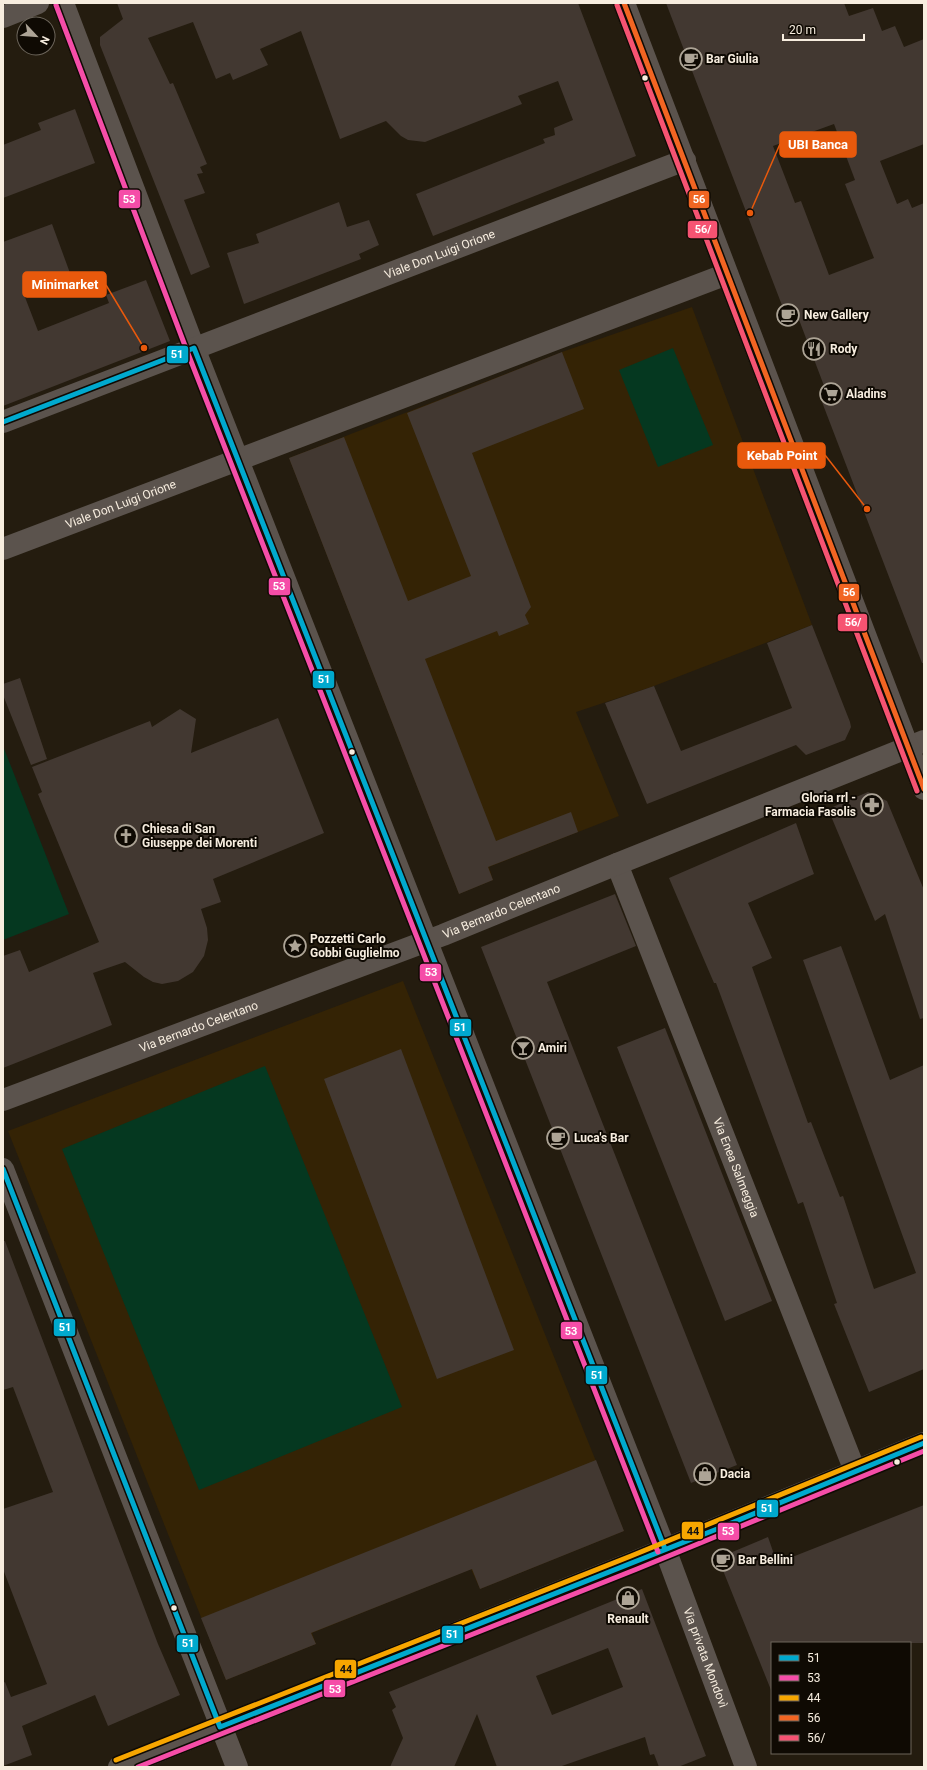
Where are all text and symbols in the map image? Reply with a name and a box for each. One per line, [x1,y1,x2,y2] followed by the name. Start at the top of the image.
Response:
[16,16,56,56] north arrow
[783,16,864,42] scale bar
[789,23,816,37] text: 20 m
[37,34,52,47] text: N
[678,46,704,72] cafe icon: Bar Giulia
[706,52,759,66] place label: Bar Giulia
[640,73,650,83] unlabelled marker
[780,132,856,157] callout: UBI Banca
[788,137,848,152] text: UBI Banca
[118,189,141,209] line badge: 53
[688,190,710,209] line badge: 56
[123,193,135,206] text: 53
[693,193,705,206] text: 56
[687,220,718,239] line badge: 56/
[695,223,711,236] text: 56/
[383,227,497,282] street label: Viale Don Luigi Orione
[23,272,106,297] callout: Minimarket
[32,277,99,292] text: Minimarket
[775,302,801,328] cafe icon: New Gallery
[804,308,870,322] place label: New Gallery
[801,336,827,362] restaurant icon: Rody
[830,342,858,356] place label: Rody
[166,345,189,364] line badge: 51
[171,348,183,361] text: 51
[818,381,844,407] supermarket icon: Aladins
[846,387,886,401] place label: Aladins
[738,443,825,468] callout: Kebab Point
[747,448,818,463] text: Kebab Point
[63,477,178,532] street label: Viale Don Luigi Orione
[268,577,291,596] line badge: 53
[273,580,285,593] text: 53
[838,583,860,602] line badge: 56
[843,586,855,599] text: 56
[837,613,868,632] line badge: 56/
[845,616,861,629] text: 56/
[312,670,335,689] line badge: 51
[318,673,330,686] text: 51
[347,747,357,757] unlabelled marker
[765,791,856,819] place label: Gloria rrl - Farmacia Fasolis
[859,792,885,818] pharmacy icon: Gloria rrl - Farmacia Fasolis
[142,822,257,850] place label: Chiesa di San Giuseppe dei Morenti
[113,823,139,849] church icon: Chiesa di San Giuseppe dei Morenti
[441,881,562,941] street label: Via Bernardo Celentano
[310,932,400,960] place label: Pozzetti Carlo Gobbi Guglielmo
[282,933,308,959] place icon: Pozzetti Carlo Gobbi Guglielmo
[419,963,442,982] line badge: 53
[425,966,437,979] text: 53
[137,998,260,1055] street label: Via Bernardo Celentano
[449,1018,472,1037] line badge: 51
[454,1021,466,1034] text: 51
[510,1035,536,1061] bar icon: Amiri
[538,1041,567,1055] place label: Amiri
[710,1116,762,1219] street label: Via Enea Salmeggia
[545,1125,571,1151] cafe icon: Luca's Bar
[574,1131,629,1145] place label: Luca's Bar
[53,1318,76,1337] line badge: 51
[59,1321,71,1334] text: 51
[560,1321,583,1340] line badge: 53
[565,1325,577,1338] text: 53
[585,1365,608,1385] line badge: 51
[591,1369,603,1382] text: 51
[892,1457,902,1467] unlabelled marker
[692,1461,718,1487] shop icon: Dacia
[720,1467,751,1481] place label: Dacia
[756,1499,779,1518] line badge: 51
[761,1502,773,1515] text: 51
[681,1521,704,1540] line badge: 44
[717,1522,740,1541] line badge: 53
[687,1525,700,1538] text: 44
[722,1525,734,1538] text: 53
[710,1547,736,1573] cafe icon: Bar Bellini
[738,1553,793,1567] place label: Bar Bellini
[615,1585,641,1611] shop icon: Renault
[169,1603,179,1613] unlabelled marker
[680,1606,730,1710] street label: Via privata Mondovì
[607,1612,649,1626] place label: Renault
[441,1625,464,1644] line badge: 51
[446,1628,458,1641] text: 51
[176,1634,199,1653] line badge: 51
[182,1637,194,1650] text: 51
[771,1642,911,1754] legend
[807,1651,821,1665] text: 51
[334,1659,357,1679] line badge: 44
[340,1663,353,1676] text: 44
[807,1671,821,1685] text: 53
[323,1679,346,1698] line badge: 53
[329,1683,341,1696] text: 53
[807,1691,821,1705] text: 44
[807,1711,821,1725] text: 56
[807,1731,825,1745] text: 56/

